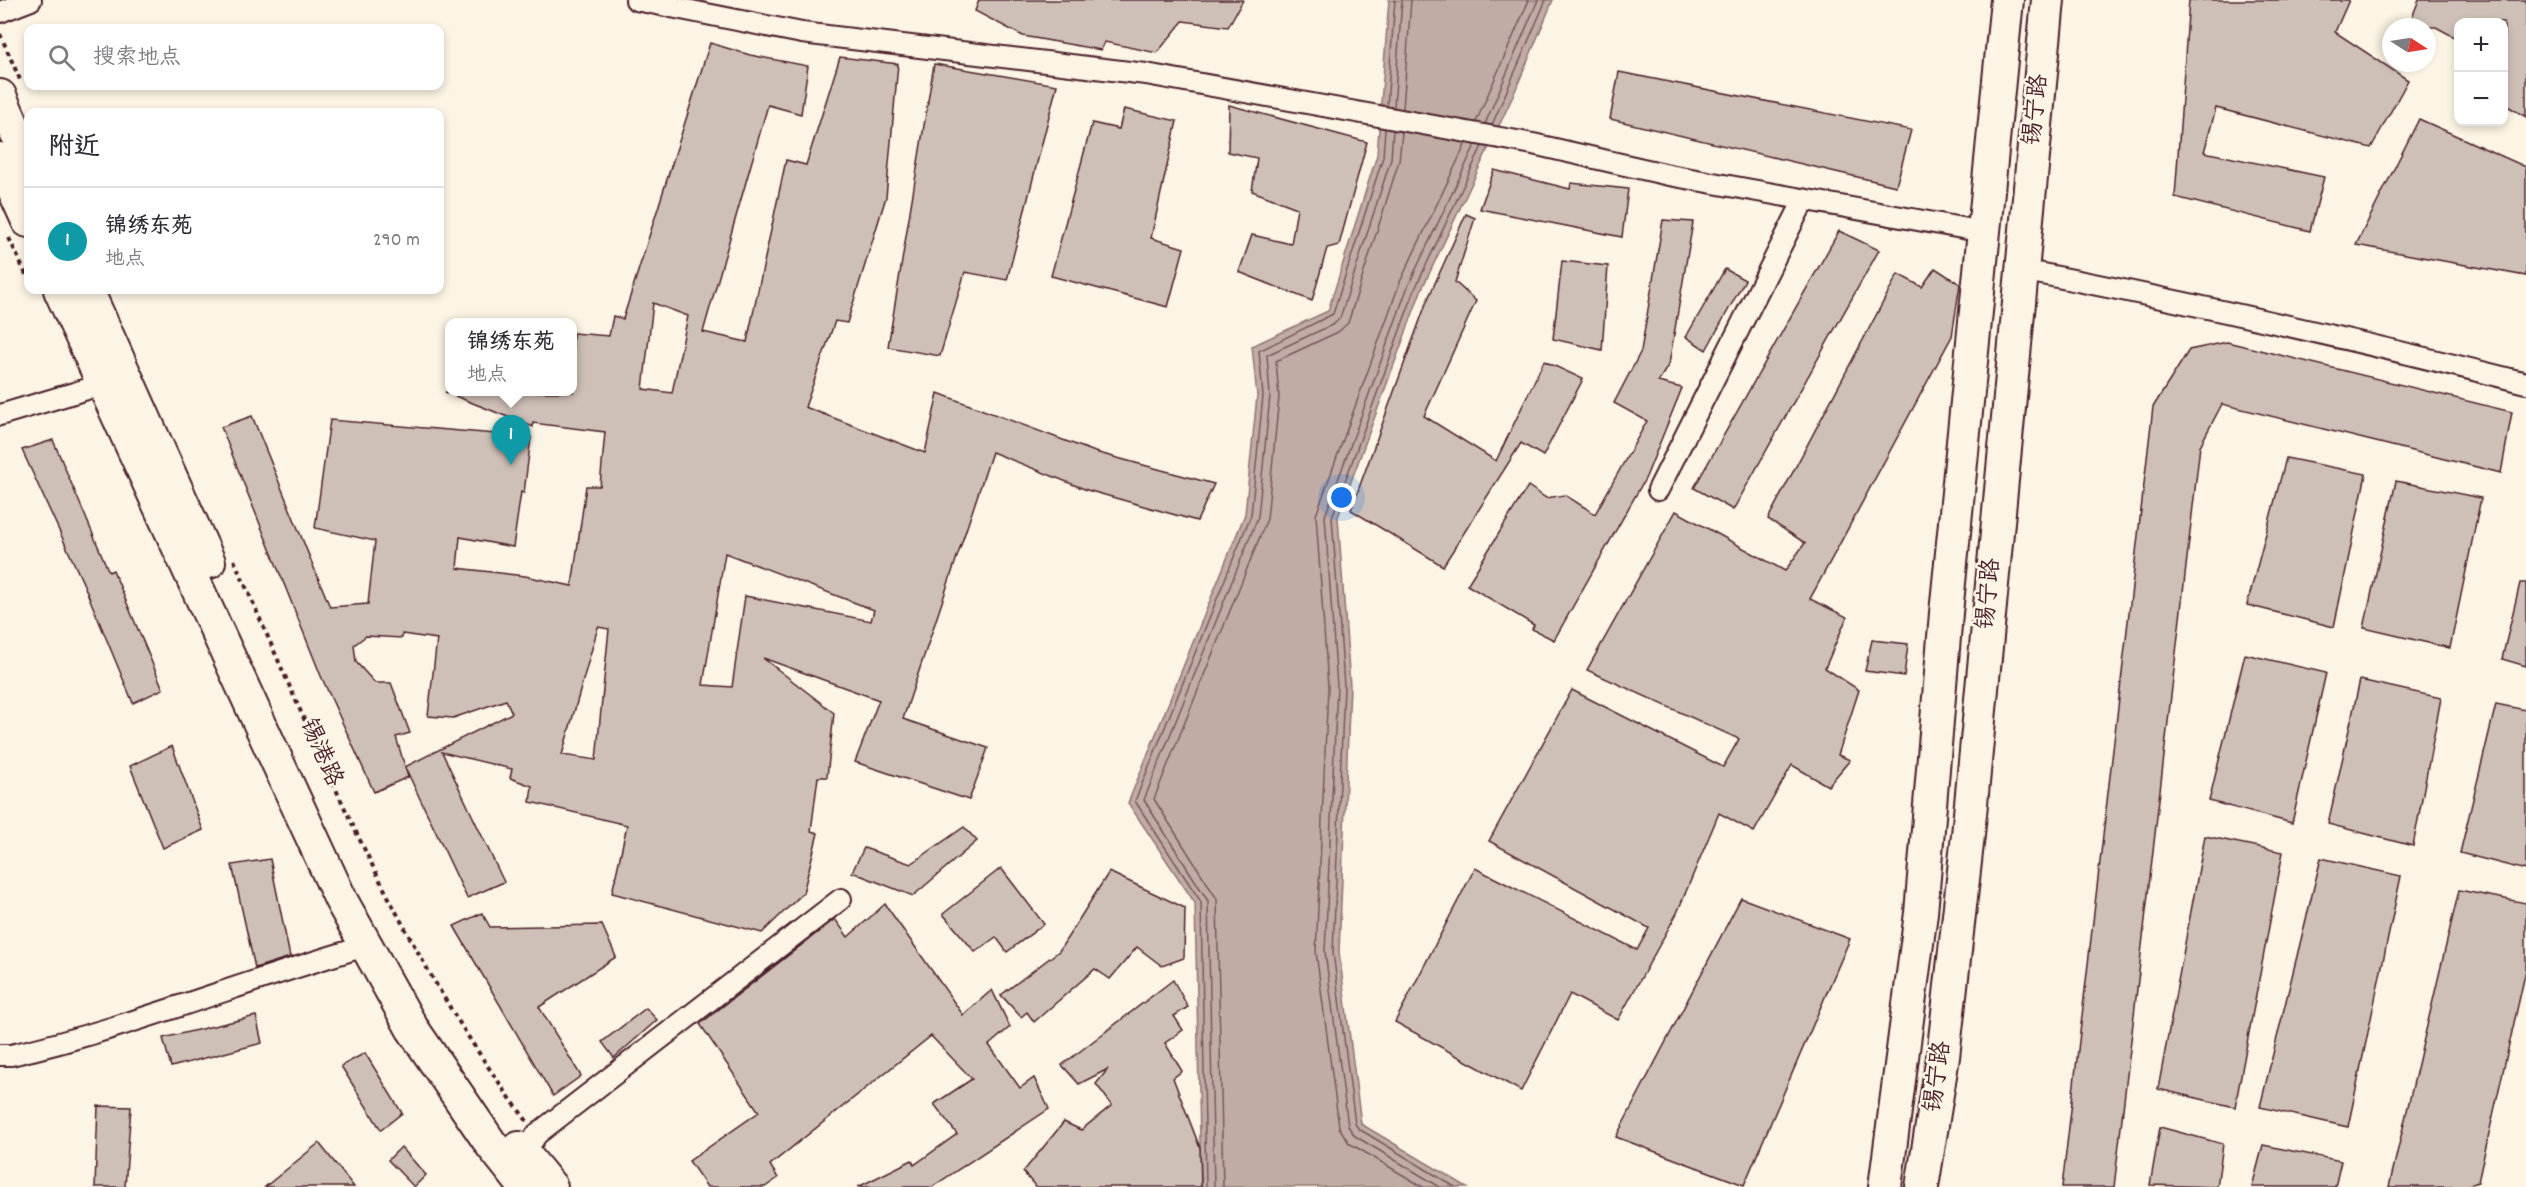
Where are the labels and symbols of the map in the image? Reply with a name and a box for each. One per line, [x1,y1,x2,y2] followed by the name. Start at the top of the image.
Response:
[2382,18,2436,72] north arrow
[2016,72,2058,148] street label: 锡宁路
[492,416,530,465] pin: 1
[1327,483,1356,512] your location
[1970,557,2010,631] street label: 锡宁路
[290,713,350,793] street label: 锡港路
[1917,1039,1961,1115] street label: 锡宁路

